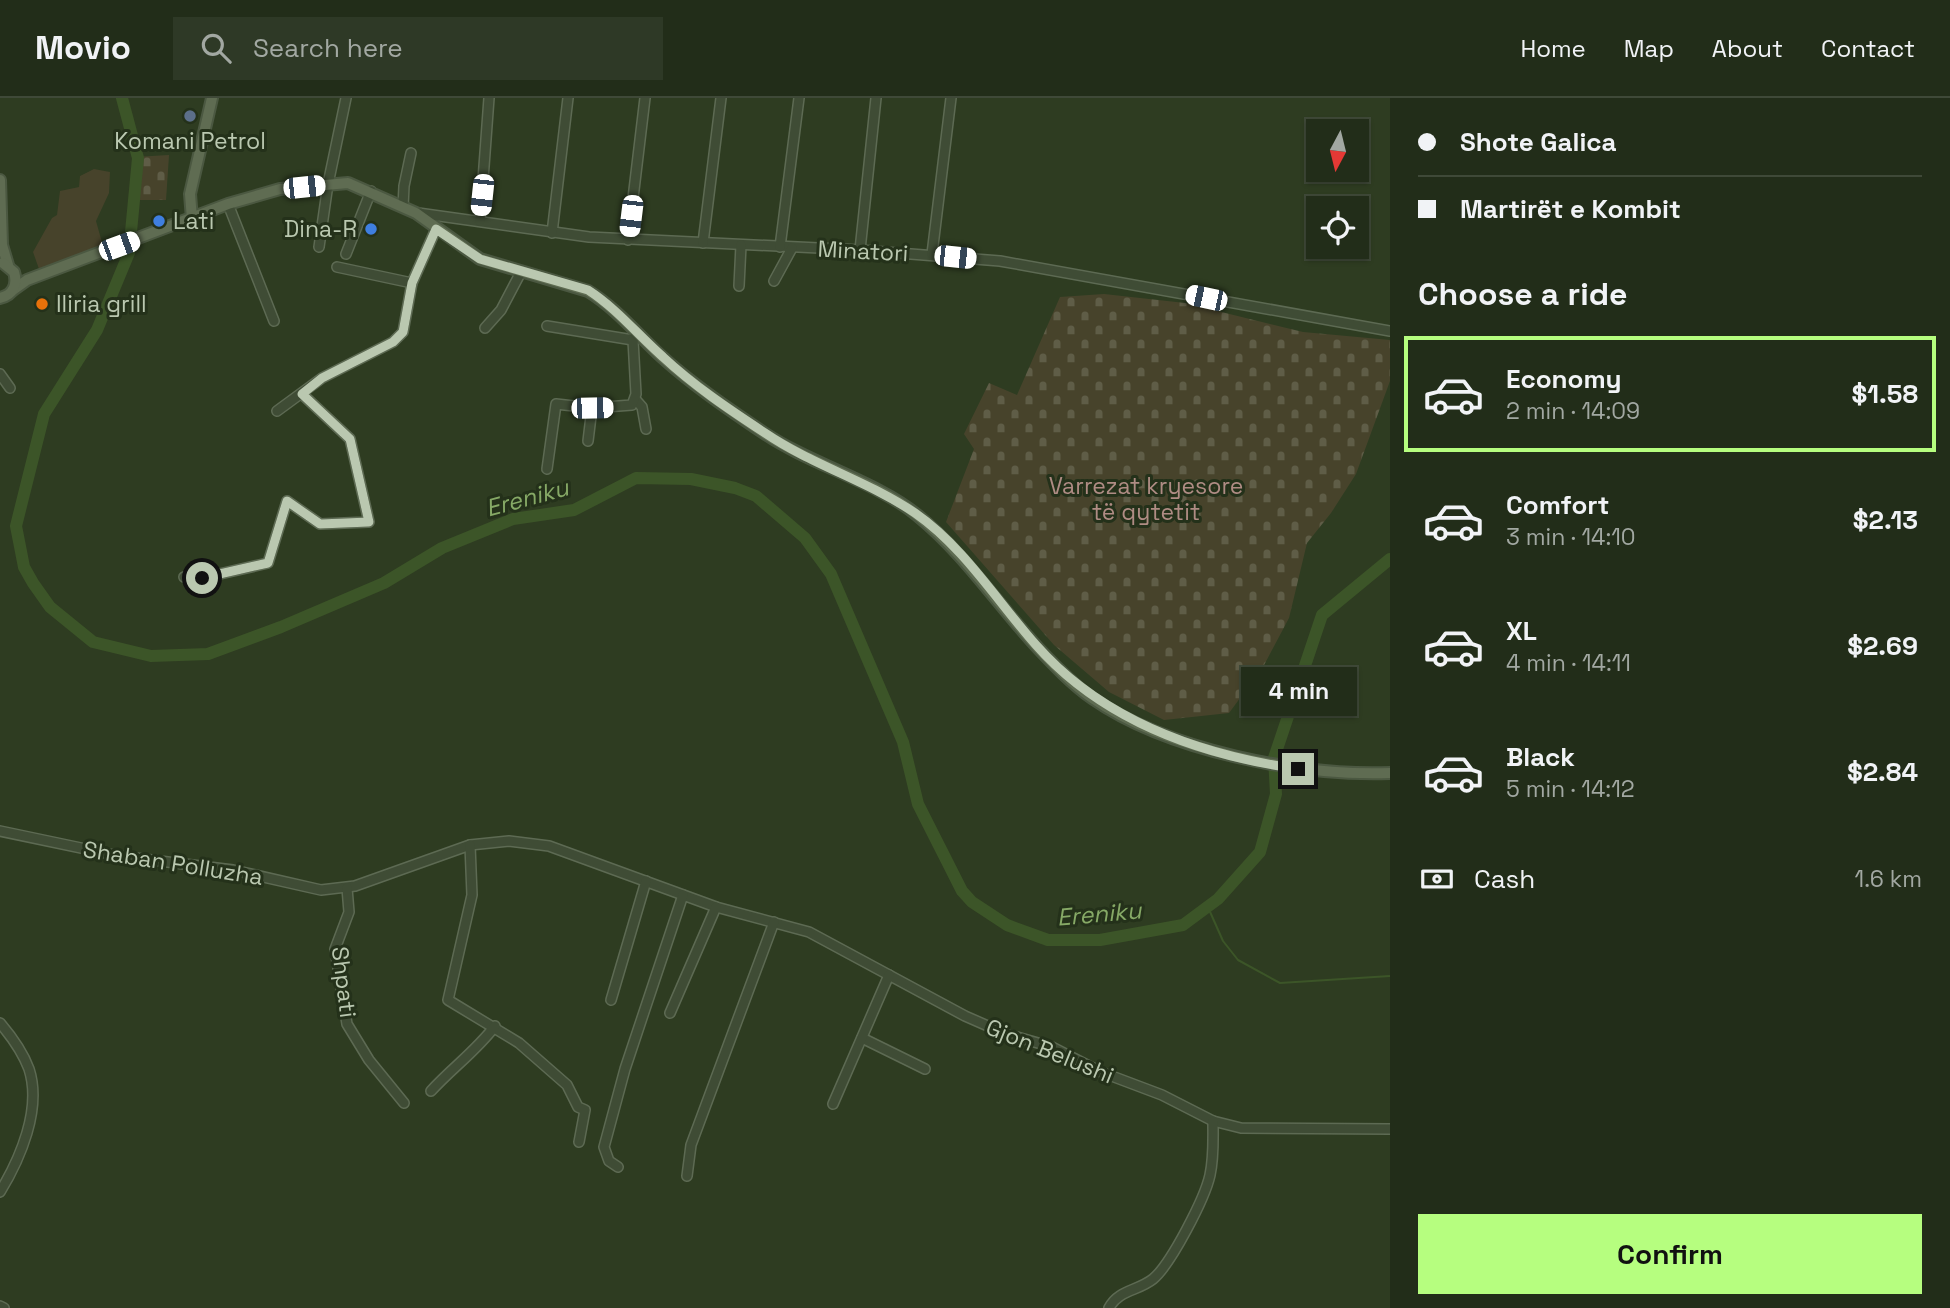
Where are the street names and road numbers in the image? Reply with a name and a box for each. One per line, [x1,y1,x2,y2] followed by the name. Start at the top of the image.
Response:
[817,234,909,268] street label: Minatori
[81,834,265,892] street label: Shaban Polluzha
[325,945,363,1019] street label: Shpati
[982,1012,1118,1090] street label: Gjon Belushi

